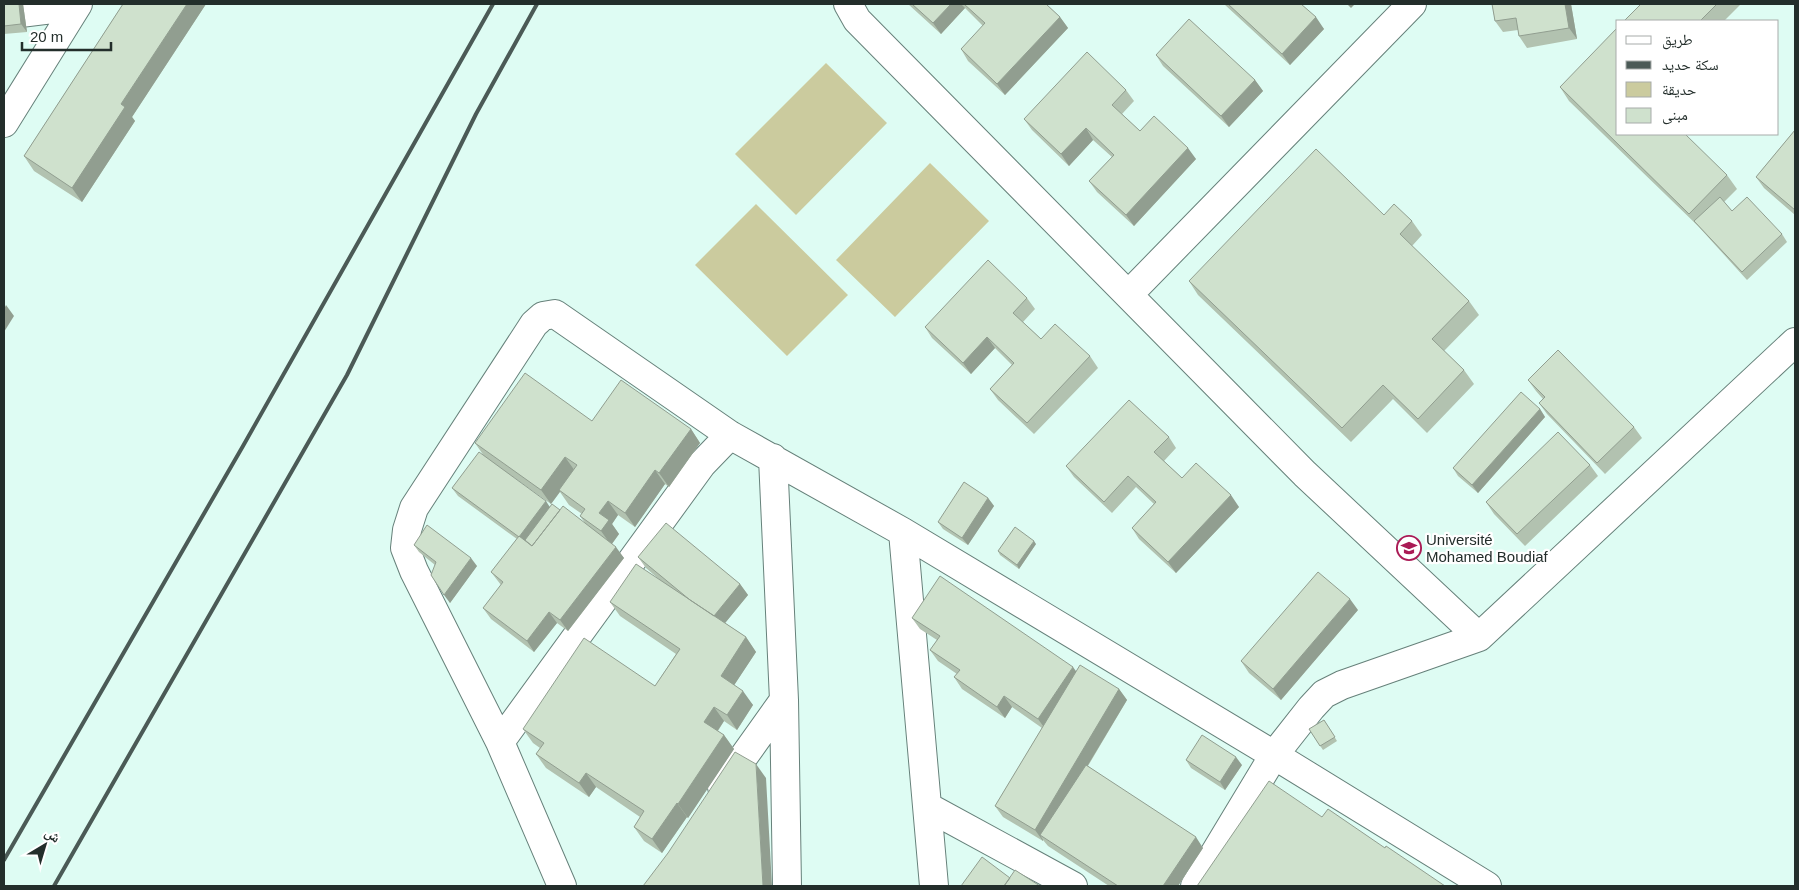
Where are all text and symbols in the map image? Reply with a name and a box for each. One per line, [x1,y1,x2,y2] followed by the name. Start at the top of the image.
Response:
[22,20,111,52] scale bar
[1616,20,1779,135] legend
[30,28,63,45] text: 20 m
[1662,31,1693,50] text: طريق
[1662,56,1719,73] text: سكة حديد
[1662,81,1697,98] text: حديقة
[1662,106,1688,125] text: مبنى
[1426,531,1549,565] place label: Université Mohamed Boudiaf
[1396,535,1422,561] school or university icon: Université Mohamed Boudiaf
[20,820,70,870] north arrow
[42,824,64,847] text: ش

